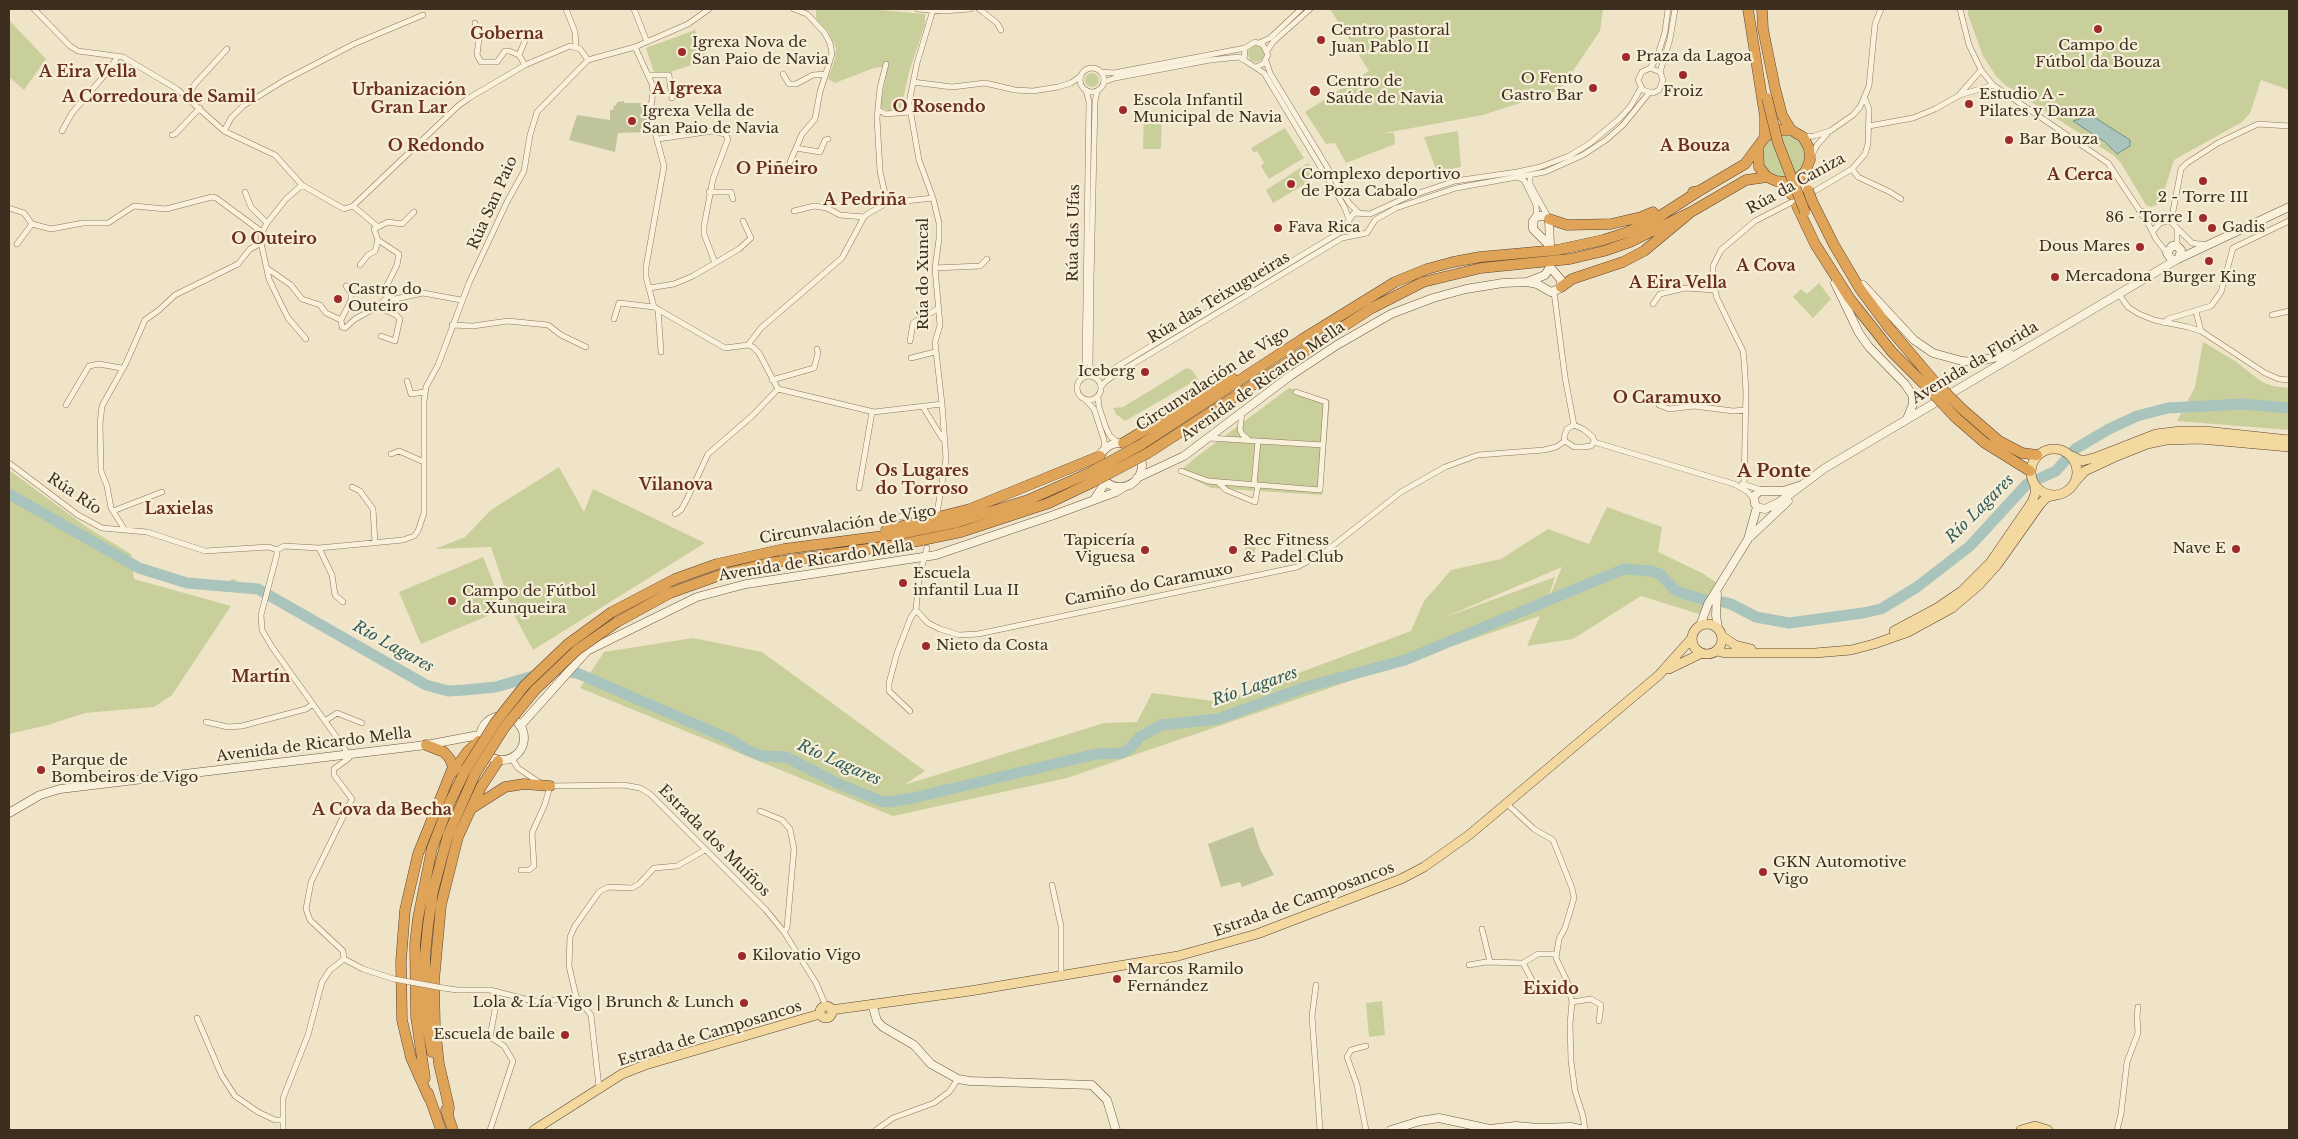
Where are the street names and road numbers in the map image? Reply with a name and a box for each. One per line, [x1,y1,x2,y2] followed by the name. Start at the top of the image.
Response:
[1744,150,1848,218] street label: Rúa da Caniza
[464,153,522,253] street label: Rúa San Paio
[1064,184,1084,282] street label: Rúa das Ufas
[915,218,933,330] street label: Rúa do Xuncal
[1145,248,1293,348] street label: Rúa das Teixugueiras
[1177,318,1349,446] street label: Avenida de Ricardo Mella
[1908,318,2042,408] street label: Avenida da Florida
[1133,323,1293,435] street label: Circunvalación de Vigo
[44,469,104,519] street label: Rúa Río
[758,502,938,548] street label: Circunvalación de Vigo
[718,537,914,585] street label: Avenida de Ricardo Mella
[1063,560,1235,610] street label: Camiño do Caramuxo
[215,724,413,766] street label: Avenida de Ricardo Mella
[654,781,774,901] street label: Estrada dos Muíños
[1211,859,1397,941] street label: Estrada de Camposancos
[616,997,804,1071] street label: Estrada de Camposancos

